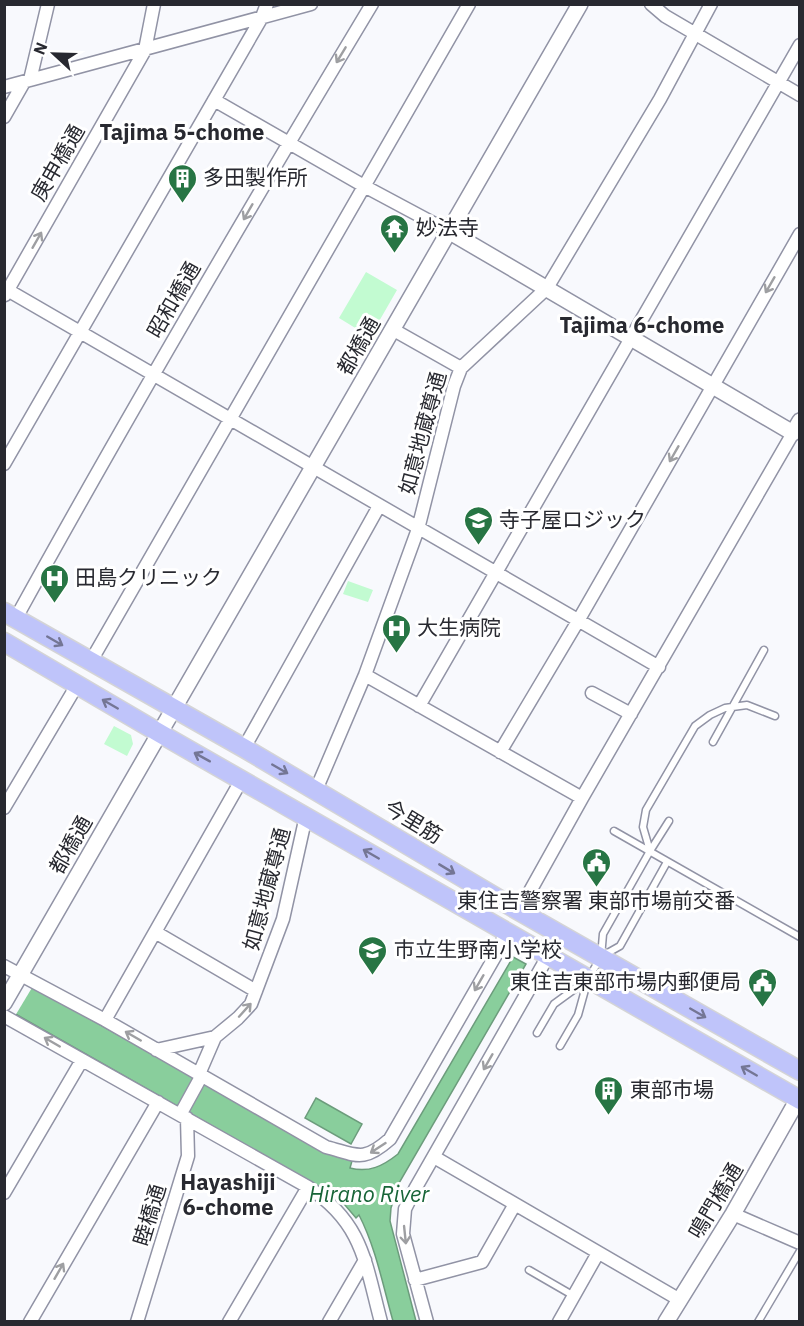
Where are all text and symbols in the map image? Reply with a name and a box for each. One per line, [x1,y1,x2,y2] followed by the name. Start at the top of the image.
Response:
[24,24,84,84] north arrow
[29,39,52,58] text: N
[335,46,347,63] one-way arrow
[99,117,265,146] district label: Tajima 5-chome
[24,119,90,206] street label: 庚申橋通
[166,162,198,204] building icon: 多田製作所
[203,163,308,191] place label: 多田製作所
[242,203,254,220] one-way arrow
[379,212,411,254] temple icon: 妙法寺
[416,213,479,241] place label: 妙法寺
[31,232,43,249] one-way arrow
[140,256,206,343] street label: 昭和橋通
[764,276,776,293] one-way arrow
[559,310,725,339] district label: Tajima 6-chome
[330,311,386,380] street label: 都橋通
[392,368,452,497] street label: 如意地蔵尊通
[667,445,679,462] one-way arrow
[462,504,494,546] school or university icon: 寺子屋ロジック
[499,505,646,533] place label: 寺子屋ロジック
[38,562,70,604] hospital icon: 田島クリニック
[75,563,222,591] place label: 田島クリニック
[380,612,412,654] hospital icon: 大生病院
[417,613,501,641] place label: 大生病院
[46,635,63,647] one-way arrow
[102,698,119,710] one-way arrow
[194,750,211,762] one-way arrow
[271,763,288,775] one-way arrow
[379,793,448,849] street label: 今里筋
[42,810,98,879] street label: 都橋通
[236,824,296,953] street label: 如意地蔵尊通
[580,846,612,888] public building icon: 東住吉警察署 東部市場前交番
[363,848,381,859] one-way arrow
[438,863,455,875] one-way arrow
[457,886,735,914] place label: 東住吉警察署 東部市場前交番
[357,934,389,976] school or university icon: 市立生野南小学校
[394,935,562,963] place label: 市立生野南小学校
[746,966,778,1008] public building icon: 東住吉東部市場内郵便局
[510,967,741,995] place label: 東住吉東部市場内郵便局
[473,974,485,991] one-way arrow
[238,1003,252,1018] one-way arrow
[689,1007,706,1019] one-way arrow
[125,1030,142,1042] one-way arrow
[43,1036,61,1047] one-way arrow
[482,1053,494,1070] one-way arrow
[741,1064,758,1076] one-way arrow
[593,1074,625,1116] building icon: 東部市場
[630,1075,714,1103] place label: 東部市場
[369,1141,386,1154] one-way arrow
[682,1157,749,1244] street label: 鳴門橋通
[180,1167,276,1221] district label: Hayashiji 6-chome
[309,1179,430,1208] water label: Hirano River
[126,1180,172,1249] street label: 睦橋通
[400,1225,411,1244] one-way arrow
[54,1263,66,1280] one-way arrow

